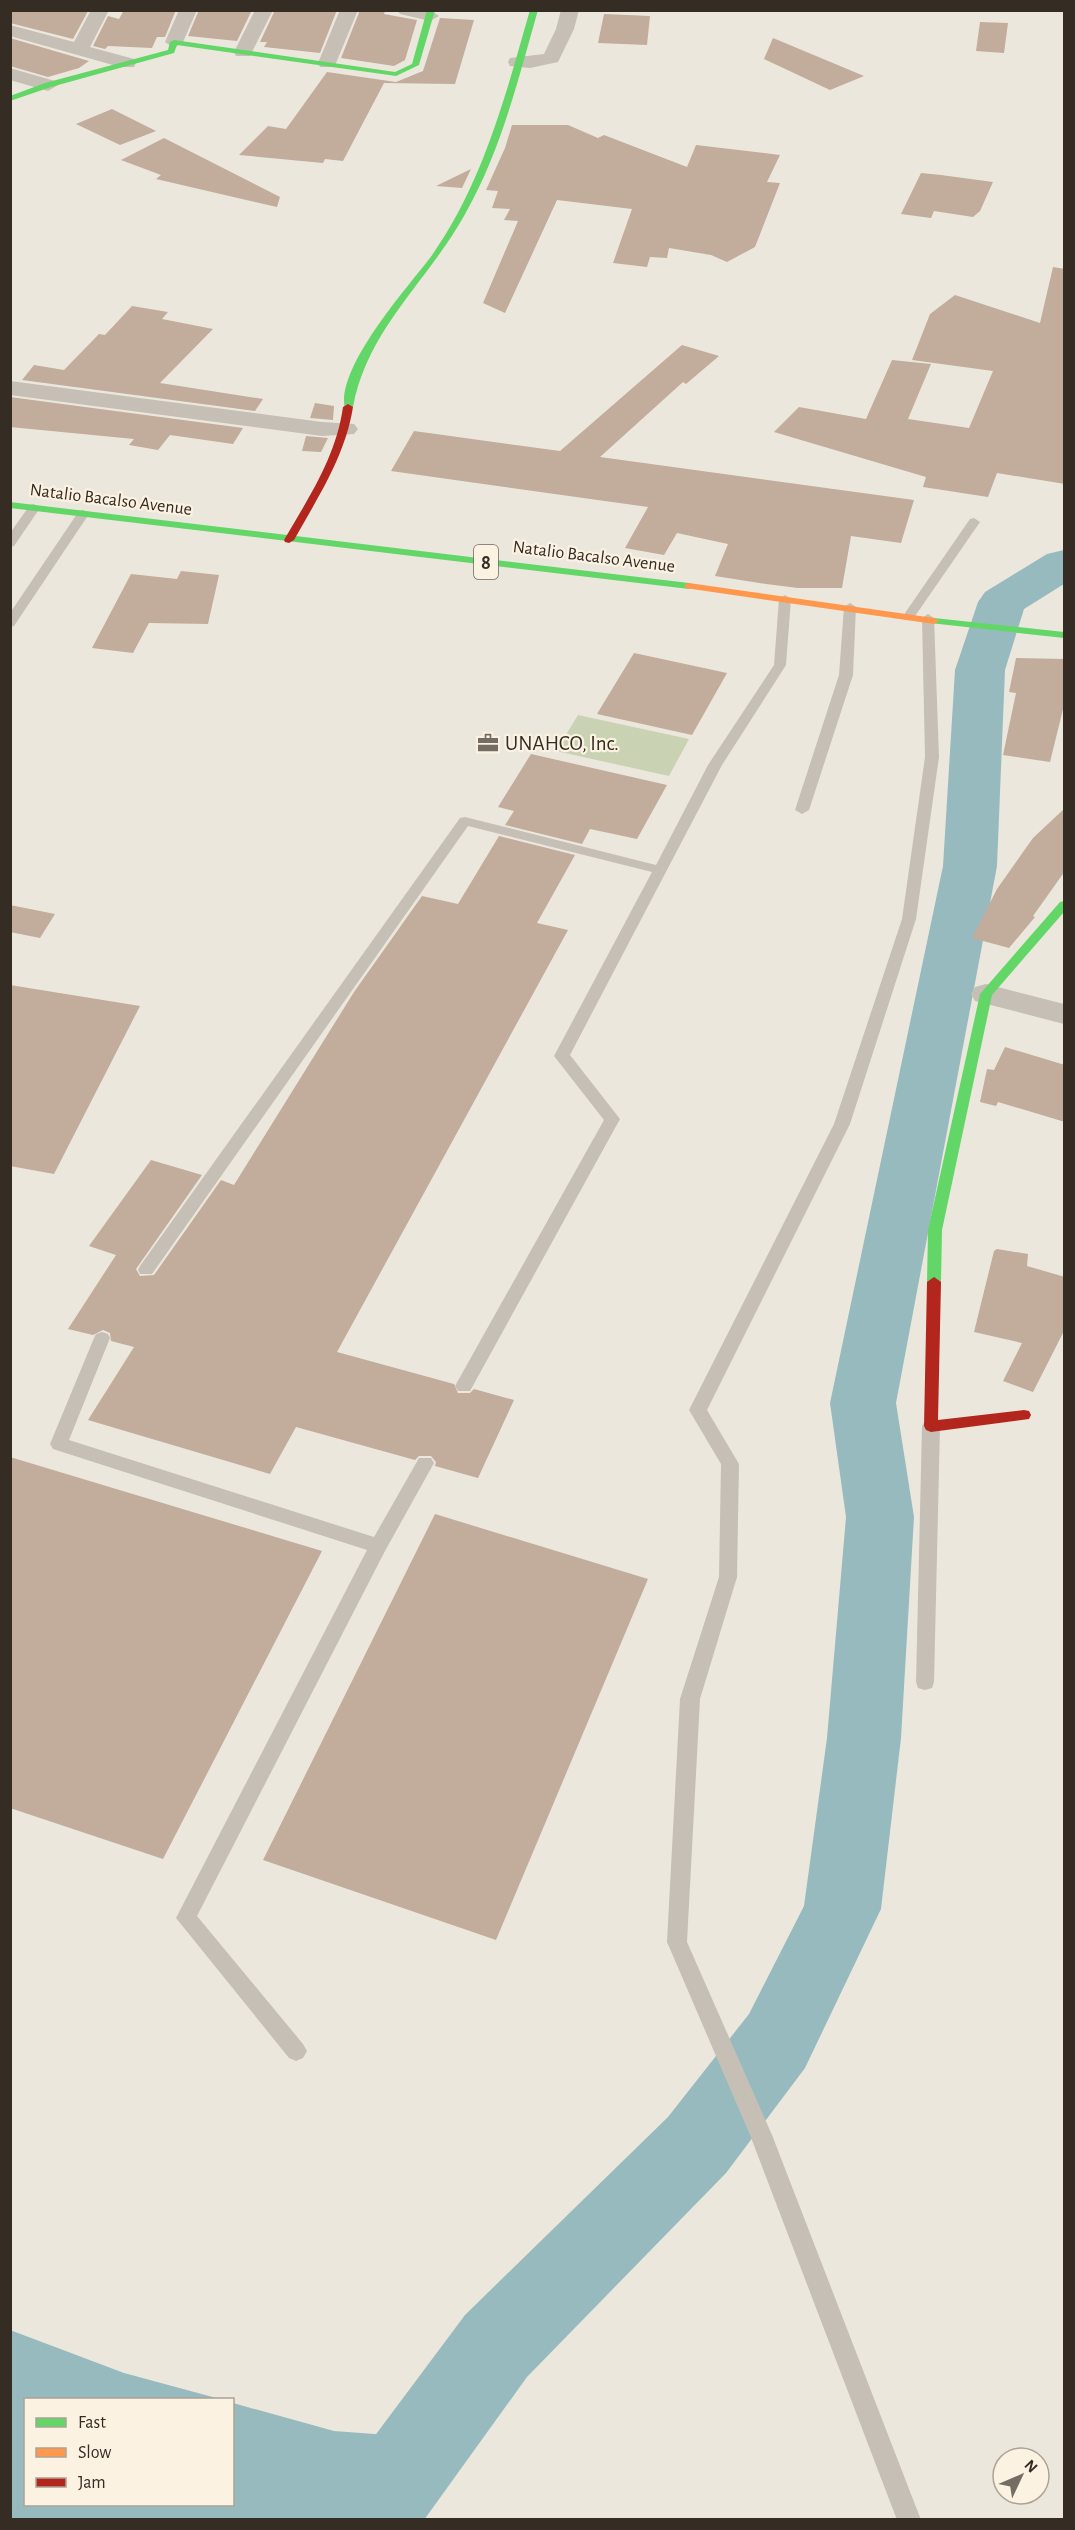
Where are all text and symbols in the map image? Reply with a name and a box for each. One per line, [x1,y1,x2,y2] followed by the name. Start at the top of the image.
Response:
[29,481,193,519] street label: Natalio Bacalso Avenue
[512,538,676,576] street label: Natalio Bacalso Avenue
[474,545,498,579] road number: 8
[476,731,500,755] office icon: UNAHCO, Inc.
[505,733,619,754] place label: UNAHCO, Inc.
[24,2398,234,2506] legend
[78,2414,106,2432] text: Fast
[78,2444,111,2462] text: Slow
[991,2446,1051,2506] north arrow
[1021,2457,1041,2476] text: N
[78,2474,106,2492] text: Jam

